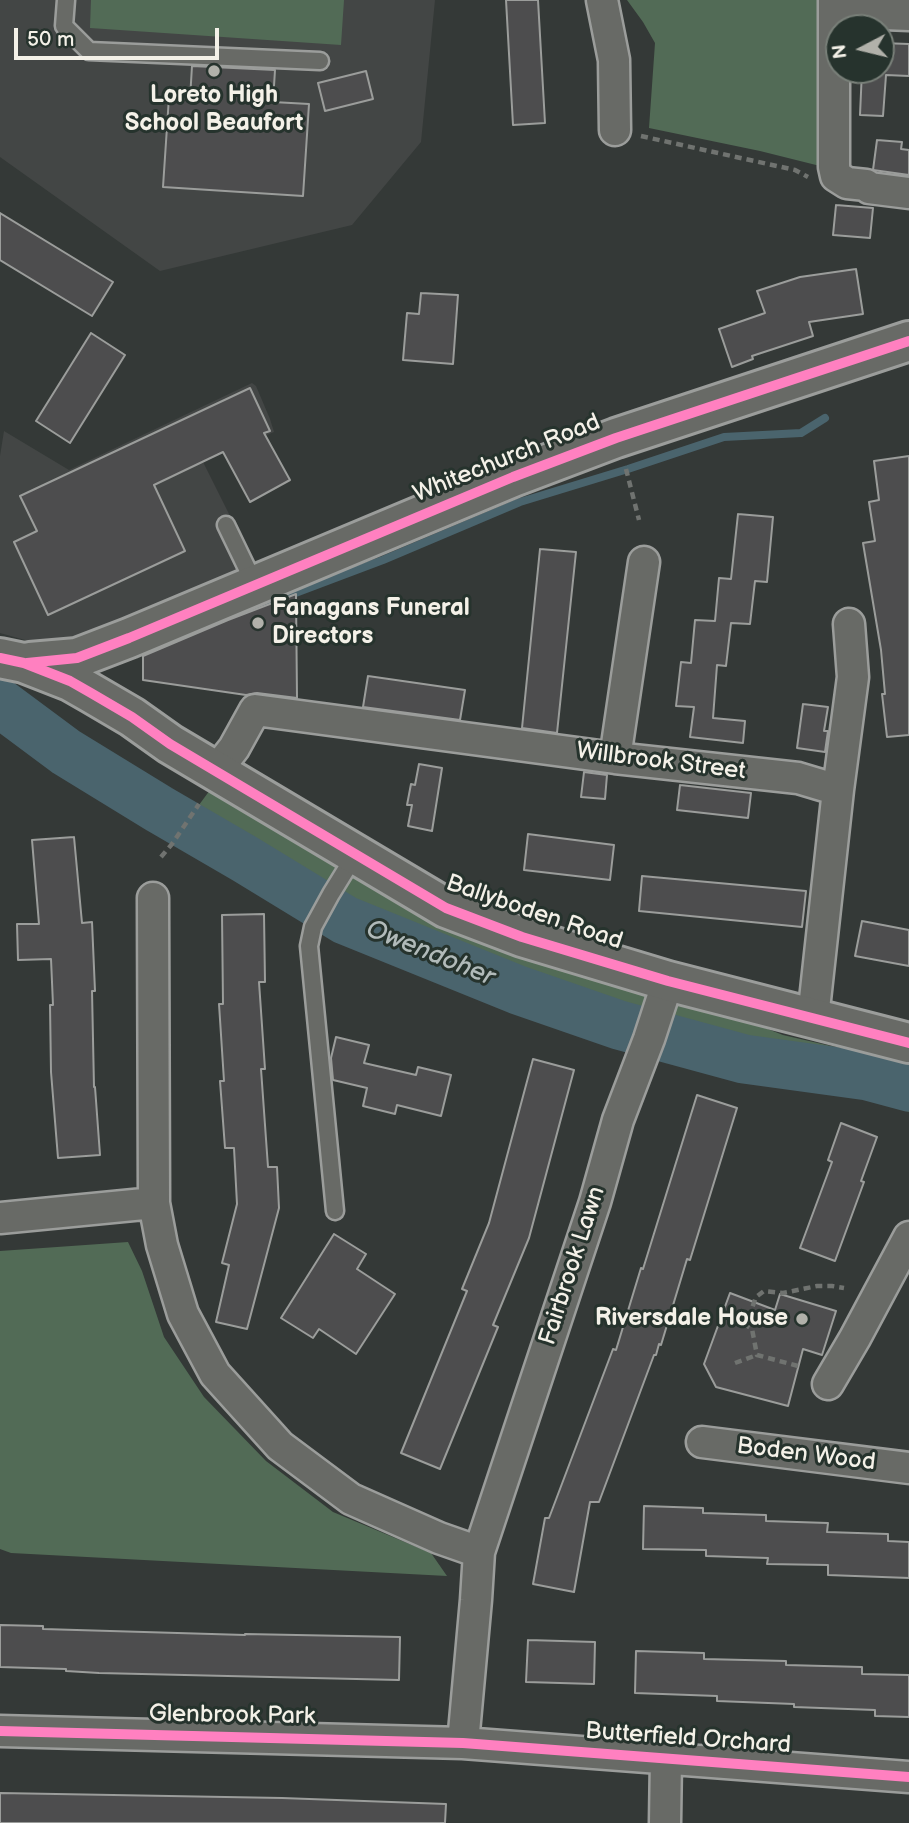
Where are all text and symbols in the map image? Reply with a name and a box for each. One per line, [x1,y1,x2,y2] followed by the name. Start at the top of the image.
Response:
[18,14,222,58] scale bar
[825,14,895,84] north arrow
[27,27,74,52] text: 50 m
[828,43,853,60] text: N
[206,63,222,79] marker: Loreto High School Beaufort
[125,82,303,138] place label: Loreto High School Beaufort
[409,408,605,510] street label: Whitechurch Road
[272,595,470,651] place label: Fanagans Funeral Directors
[250,615,266,631] marker: Fanagans Funeral Directors
[575,737,747,787] street label: Willbrook Street
[442,869,626,957] street label: Ballyboden Road
[361,914,499,994] water label: Owendoher
[534,1183,612,1349] street label: Fairbrook Lawn
[595,1305,788,1333] place label: Riversdale House
[794,1311,810,1327] marker: Riversdale House
[735,1432,877,1478] street label: Boden Wood
[149,1700,315,1732] street label: Glenbrook Park
[584,1717,792,1761] street label: Butterfield Orchard

